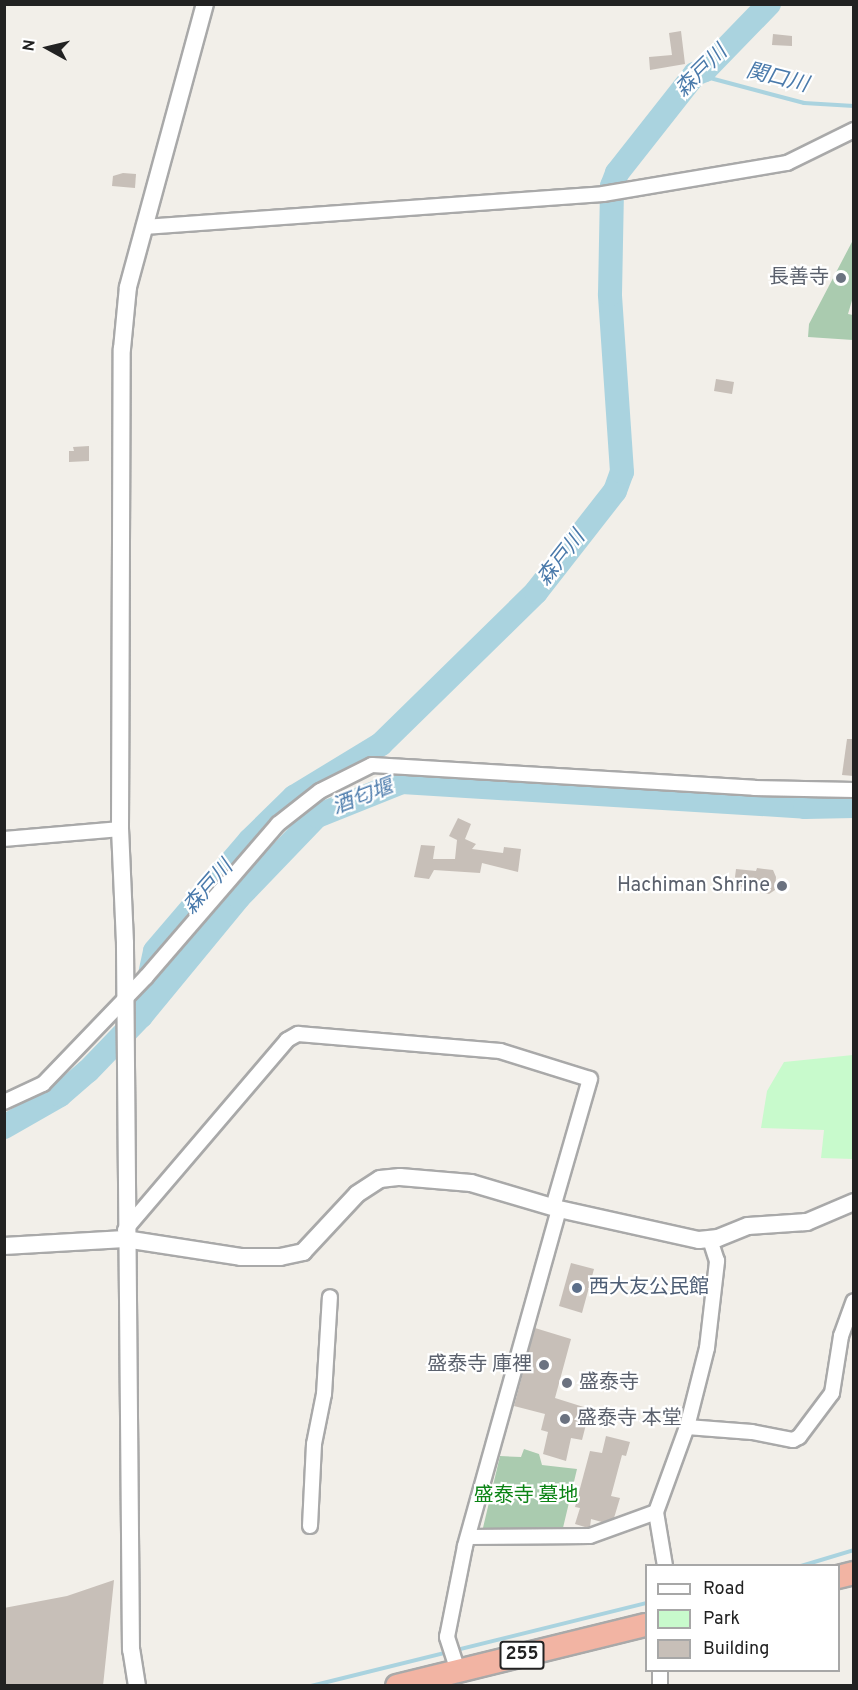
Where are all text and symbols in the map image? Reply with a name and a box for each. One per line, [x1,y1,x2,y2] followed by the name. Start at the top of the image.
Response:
[18,18,78,78] north arrow
[19,38,41,53] text: N
[671,41,733,103] water label: 森戸川
[743,59,811,99] water label: 関口川
[769,266,829,290] place label: 長善寺
[834,271,848,285] marker: 長善寺
[533,526,591,592] water label: 森戸川
[329,775,397,821] water label: 酒匂堰
[179,856,239,920] water label: 森戸川
[617,874,770,898] place label: Hachiman Shrine
[775,879,789,893] marker: Hachiman Shrine
[589,1276,709,1300] place label: 西大友公民館
[570,1281,584,1295] marker: 西大友公民館
[427,1353,532,1377] place label: 盛泰寺 庫裡
[537,1358,551,1372] marker: 盛泰寺 庫裡
[579,1371,639,1395] place label: 盛泰寺
[560,1376,574,1390] marker: 盛泰寺
[577,1407,682,1431] place label: 盛泰寺 本堂
[558,1412,572,1426] marker: 盛泰寺 本堂
[474,1484,578,1508] park label: 盛泰寺 墓地
[645,1564,840,1672] legend
[703,1578,745,1601] text: Road
[703,1608,740,1631] text: Park
[703,1638,769,1661] text: Building
[498,1640,546,1670] road number: 255

